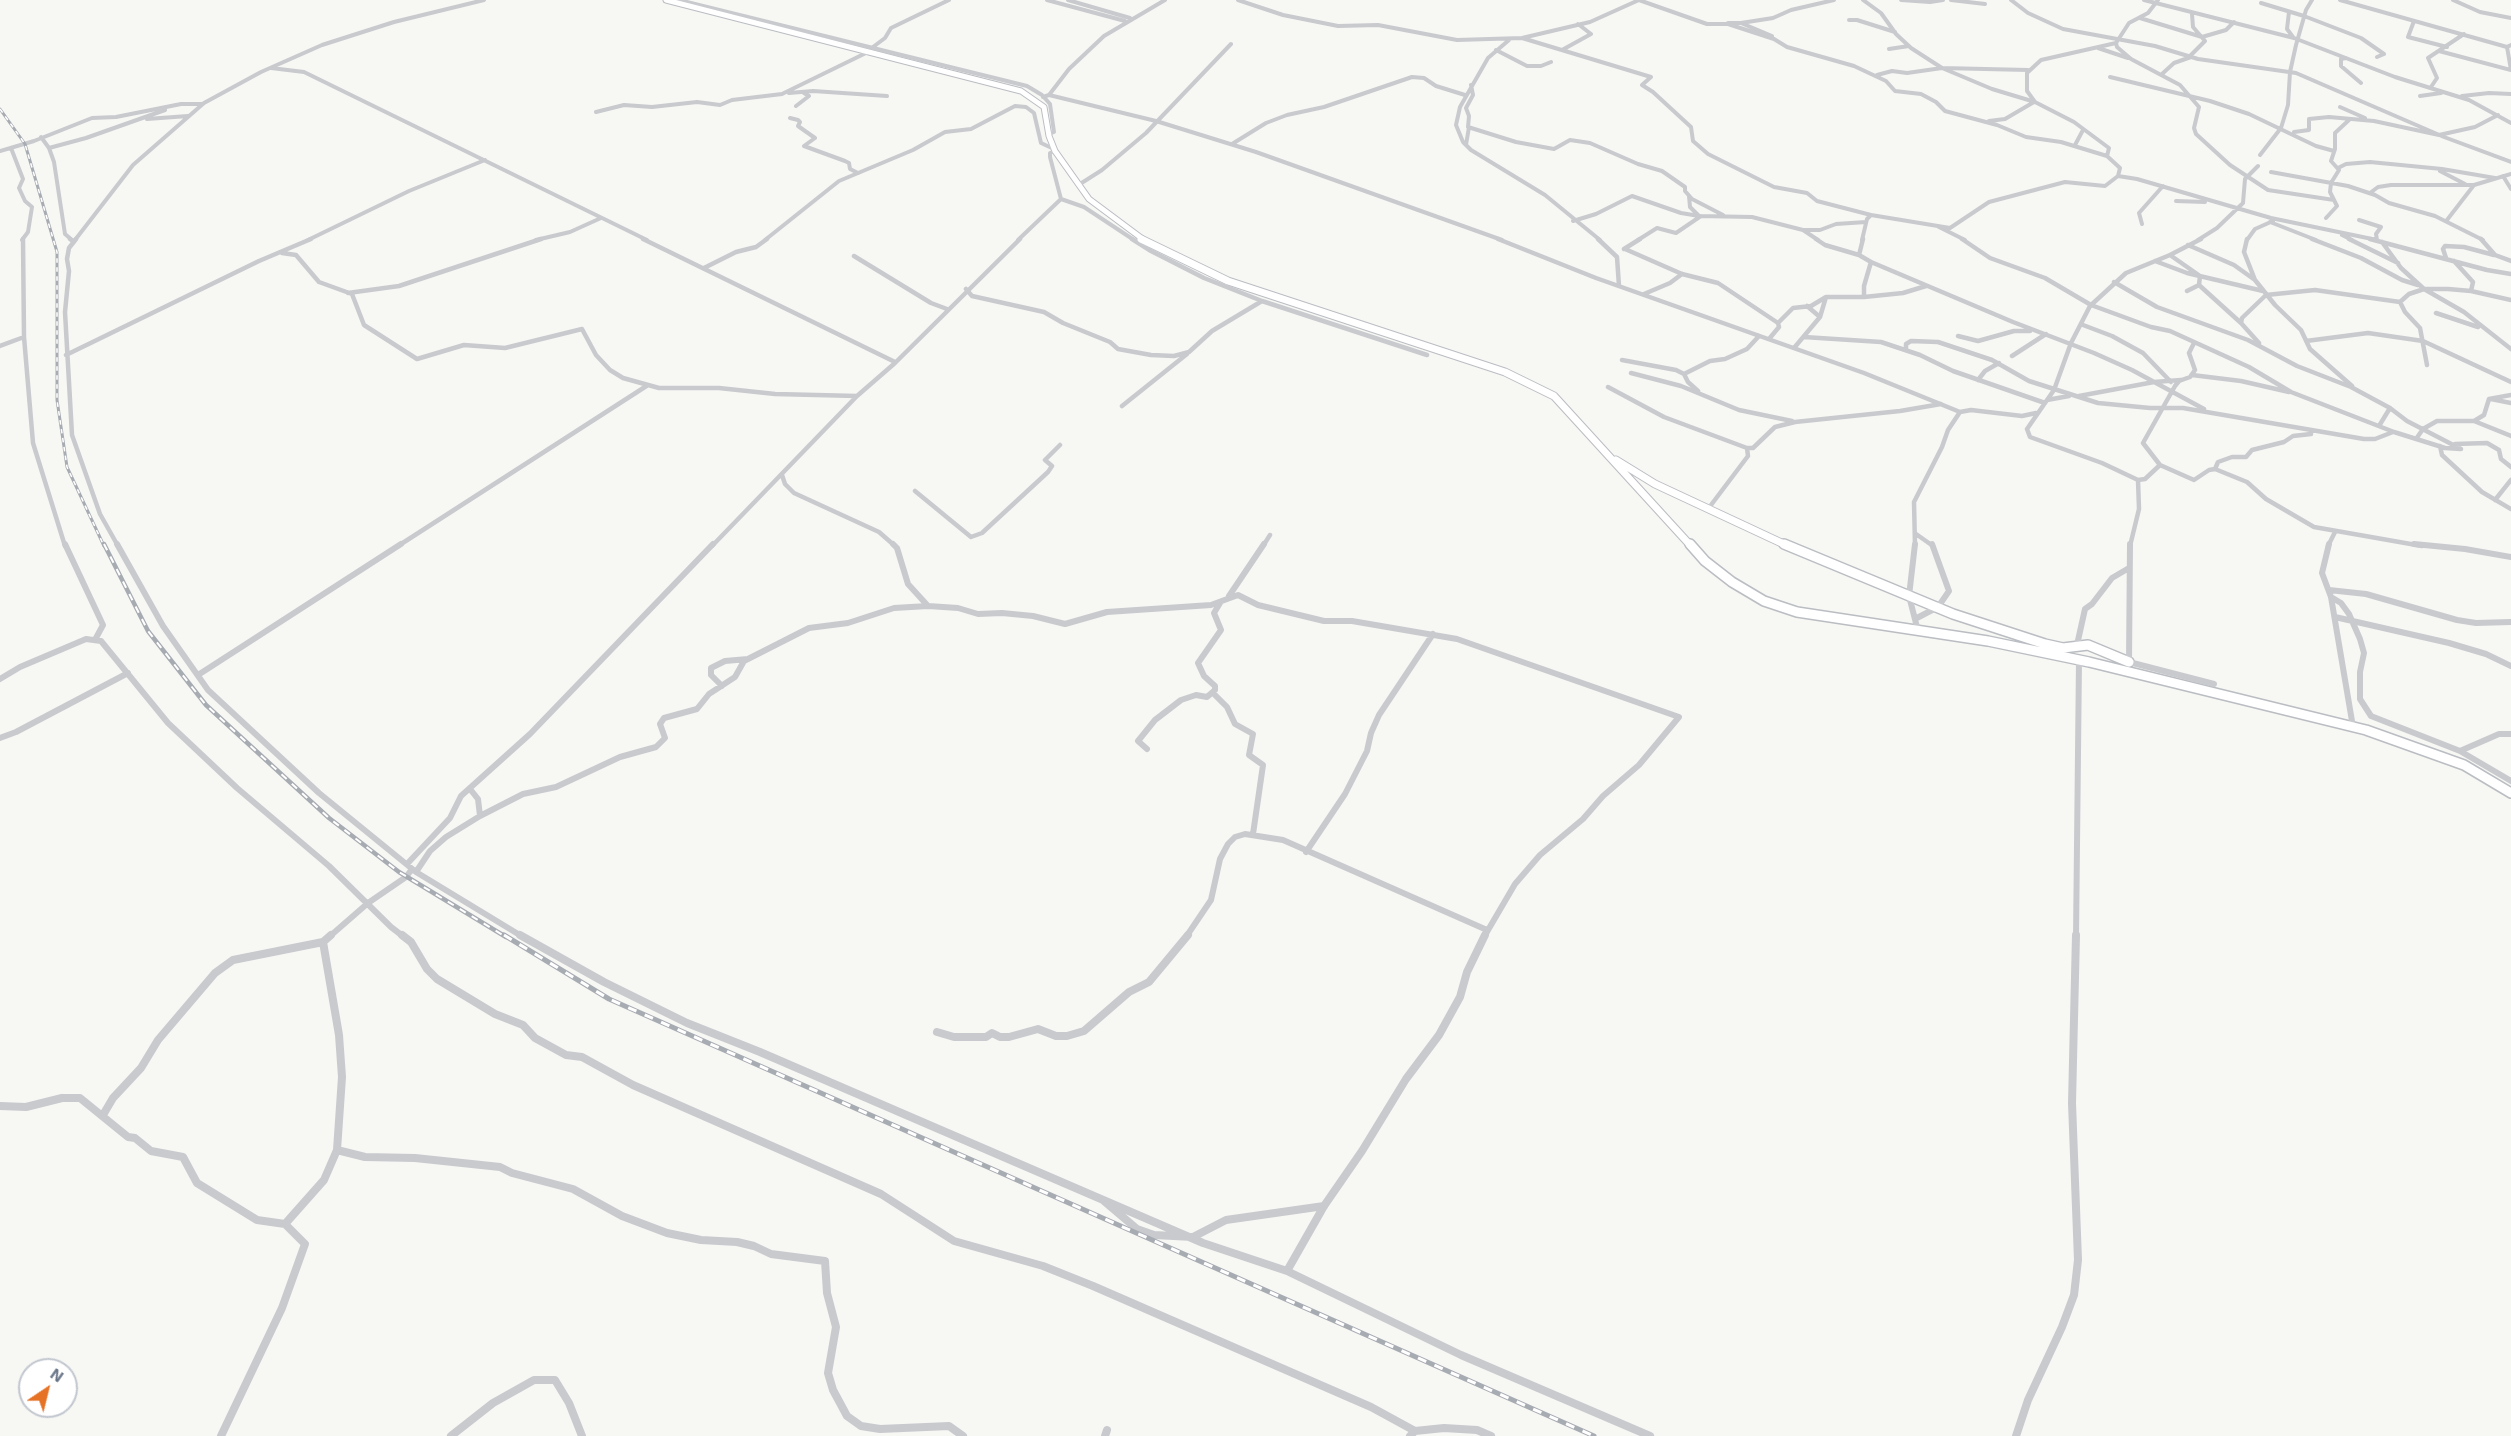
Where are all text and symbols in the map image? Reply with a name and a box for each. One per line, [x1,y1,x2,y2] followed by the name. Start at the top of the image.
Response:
[18,1358,78,1418] north arrow
[47,1363,68,1386] text: N

